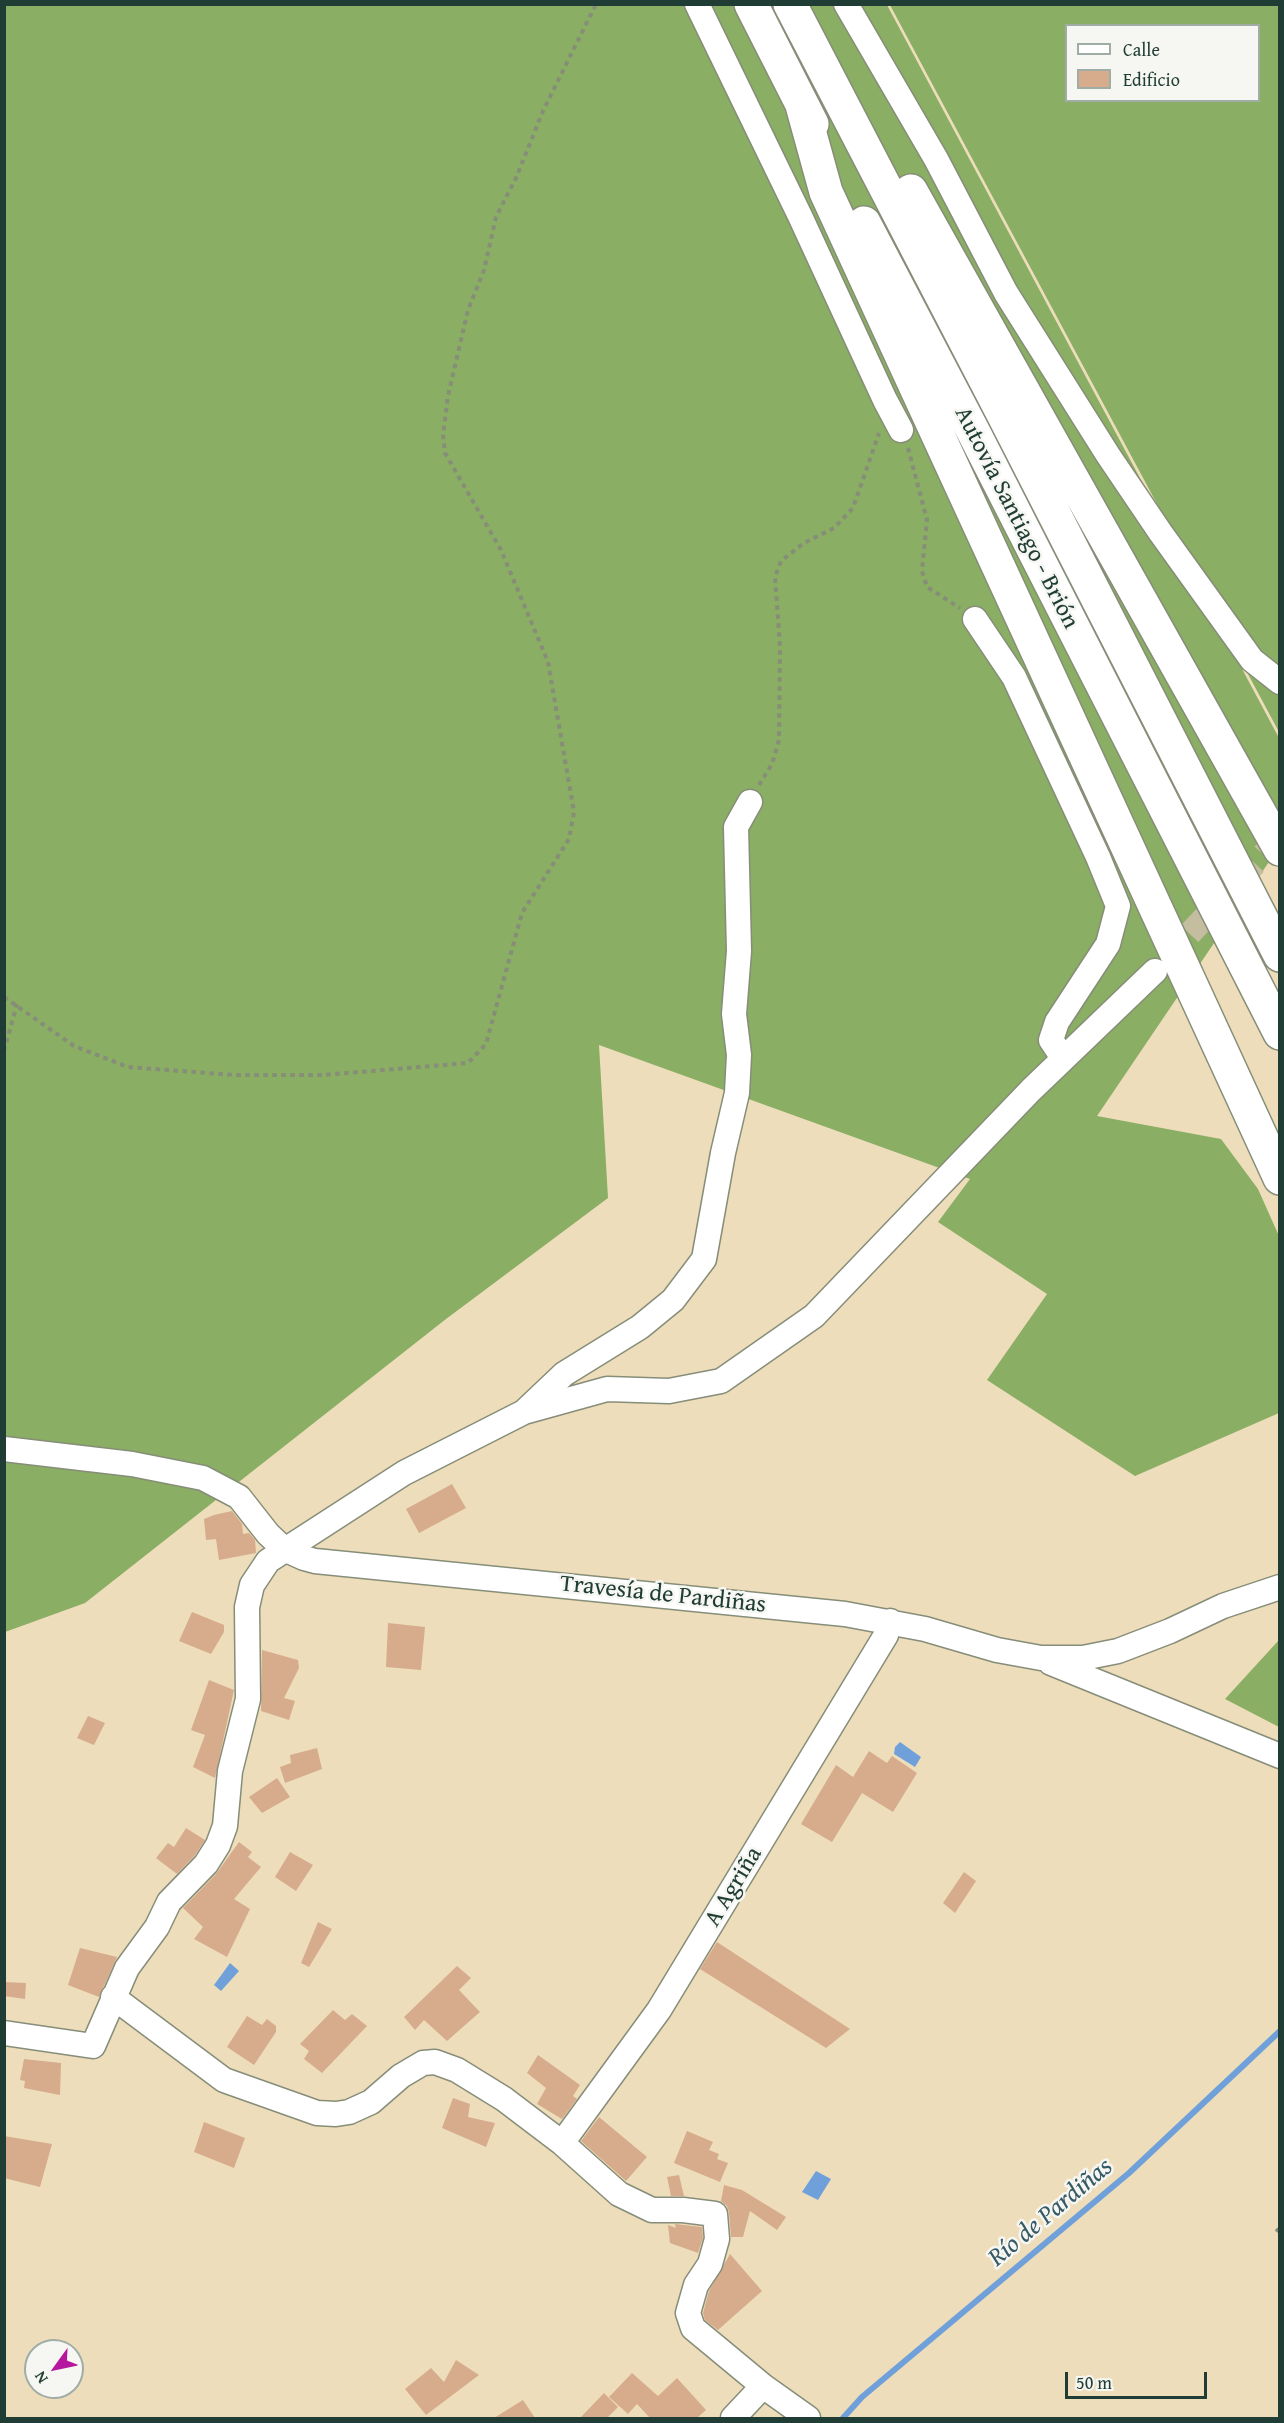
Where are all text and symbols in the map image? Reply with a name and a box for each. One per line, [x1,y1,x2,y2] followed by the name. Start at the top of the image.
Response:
[1065,24,1260,102] legend
[1123,36,1160,63] text: Calle
[1123,66,1180,93] text: Edificio
[948,402,1084,634] street label: Autovía Santiago - Brión
[559,1570,767,1620] street label: Travesía de Pardiñas
[699,1842,769,1932] street label: A Agriña
[982,2152,1120,2274] water label: Río de Pardiñas
[24,2339,84,2399] north arrow
[1068,2360,1210,2398] scale bar
[28,2367,54,2389] text: N
[1076,2369,1112,2396] text: 50 m

